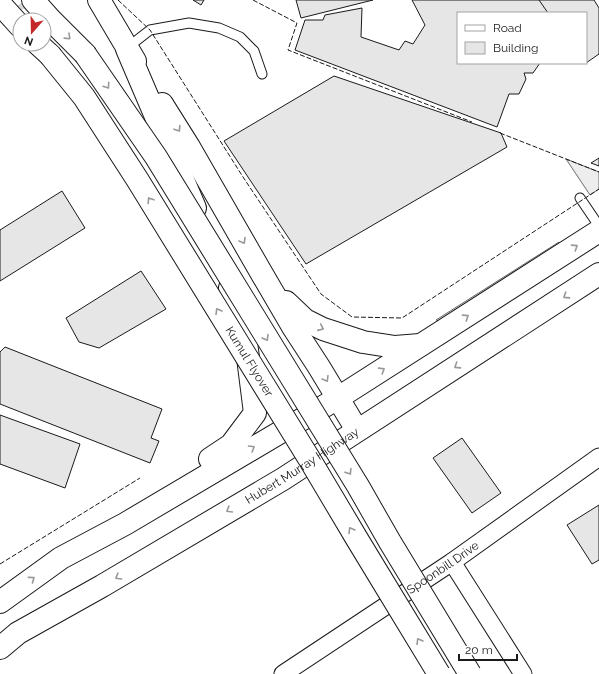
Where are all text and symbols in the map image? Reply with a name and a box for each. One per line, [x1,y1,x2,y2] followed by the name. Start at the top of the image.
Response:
[12,12,52,52] north arrow
[457,12,587,64] legend
[493,21,522,35] text: Road
[23,33,35,48] text: N
[63,33,71,40] one-way arrow
[493,41,539,55] text: Building
[102,82,110,89] one-way arrow
[173,125,181,132] one-way arrow
[147,197,154,204] one-way arrow
[238,237,246,244] one-way arrow
[571,244,578,251] one-way arrow
[563,291,570,298] one-way arrow
[216,308,223,315] one-way arrow
[461,314,468,321] one-way arrow
[317,323,325,331] one-way arrow
[223,324,277,400] street label: Kumul Flyover
[261,334,269,341] one-way arrow
[454,361,461,369] one-way arrow
[378,367,385,374] one-way arrow
[322,375,329,382] one-way arrow
[243,424,362,507] street label: Hubert Murray Highway
[248,446,255,453] one-way arrow
[344,468,352,475] one-way arrow
[226,506,233,513] one-way arrow
[349,527,356,534] one-way arrow
[404,538,481,597] street label: Spoonbill Drive
[115,572,122,579] one-way arrow
[27,577,34,584] one-way arrow
[459,636,517,662] scale bar
[416,638,423,645] one-way arrow
[465,643,493,657] text: 20 m

